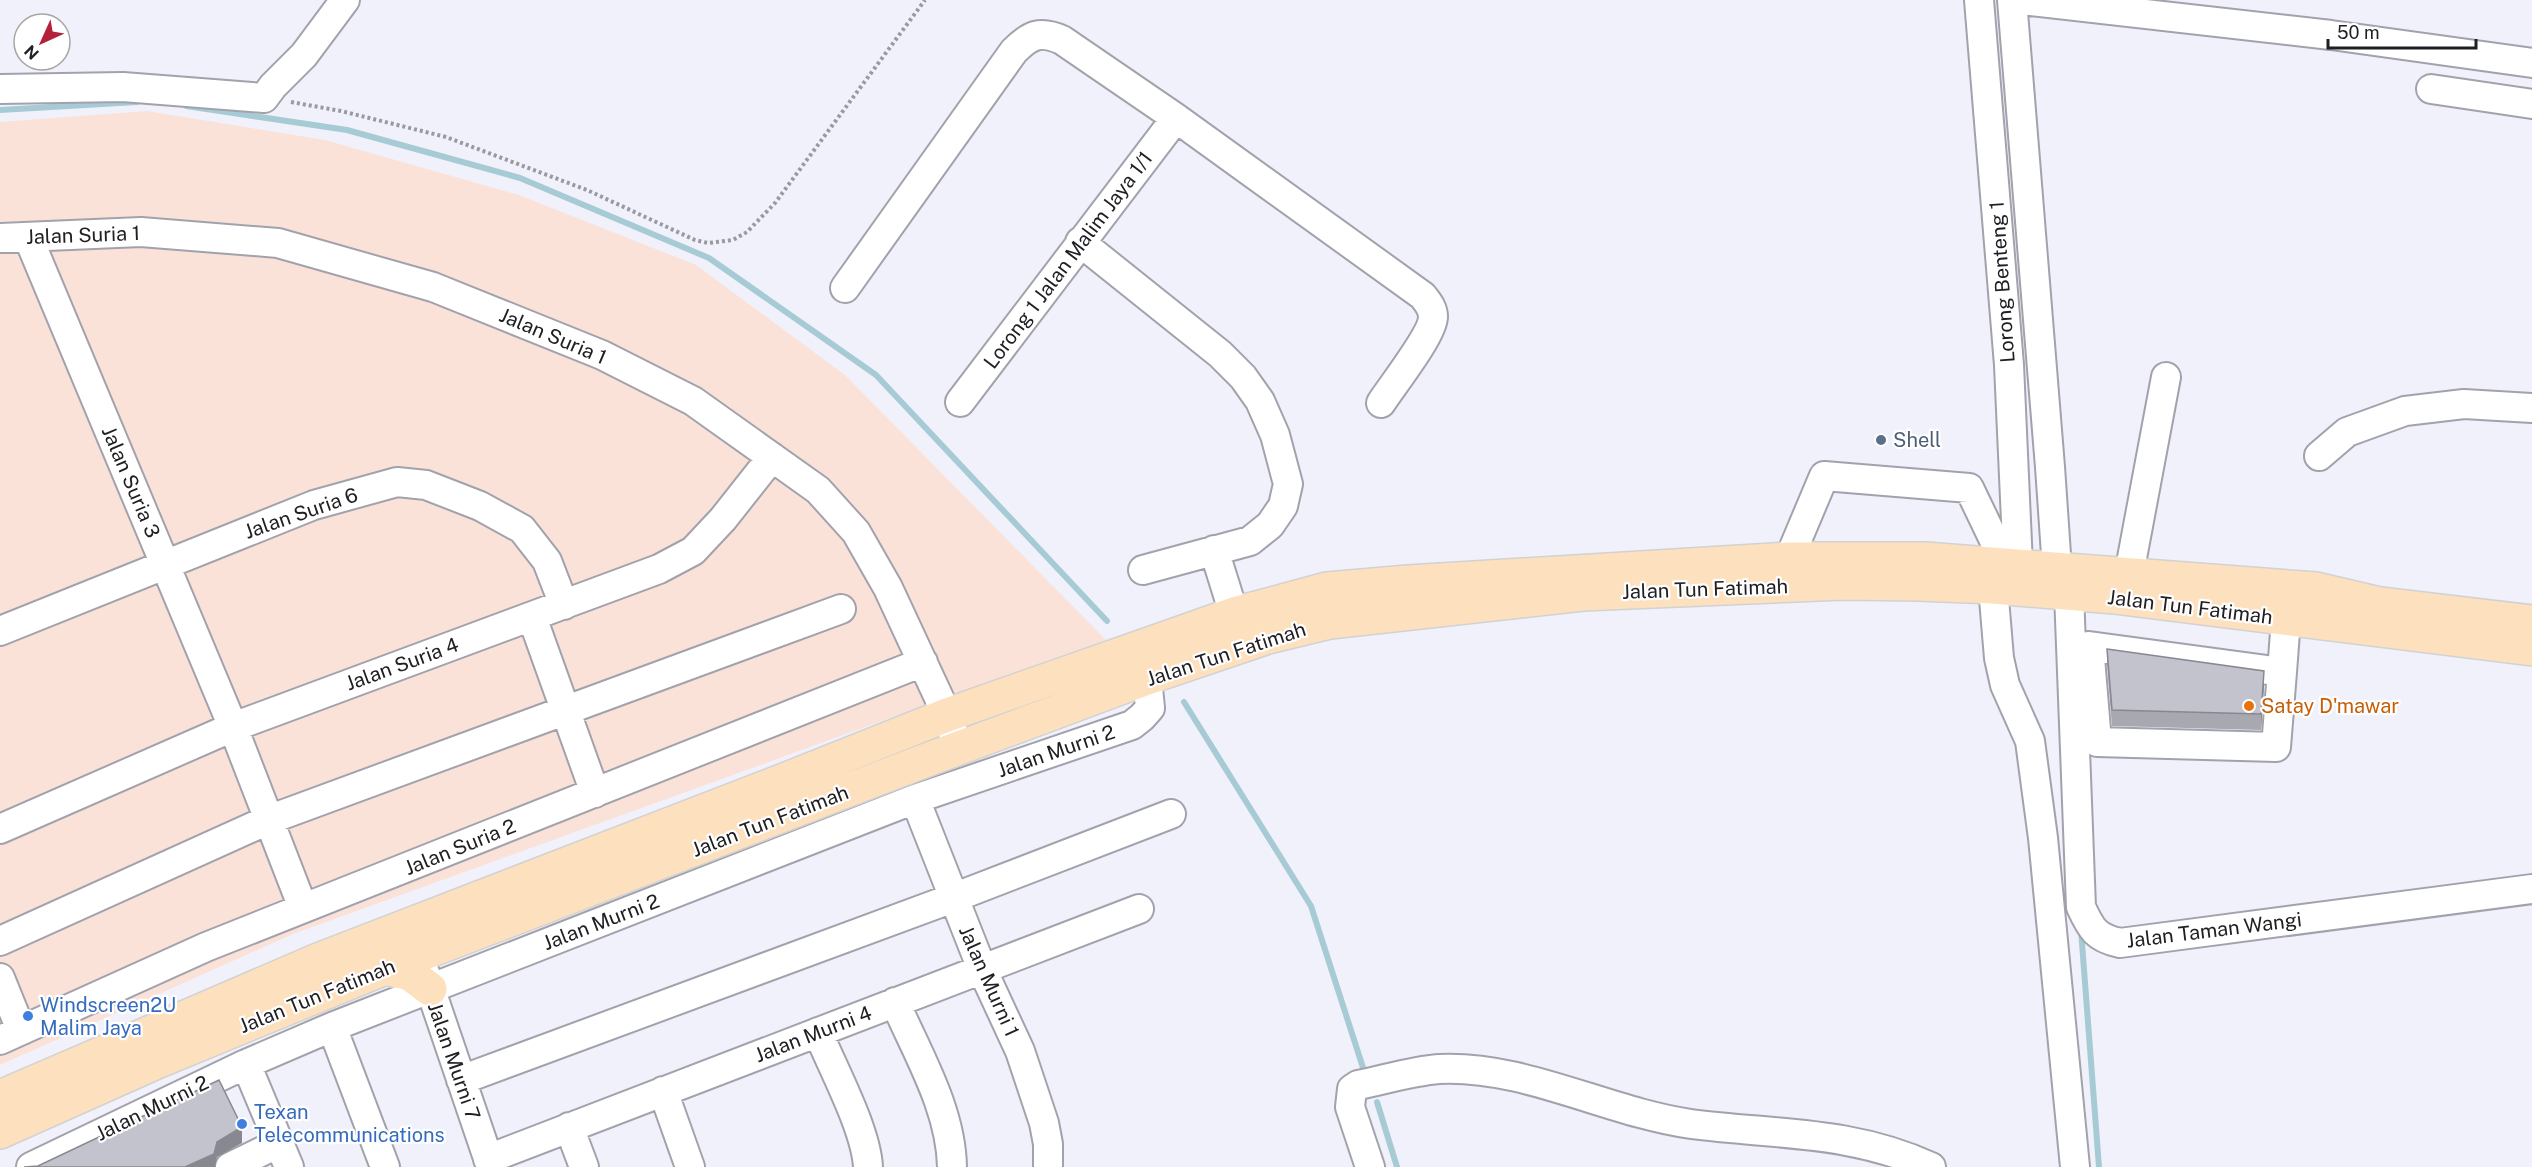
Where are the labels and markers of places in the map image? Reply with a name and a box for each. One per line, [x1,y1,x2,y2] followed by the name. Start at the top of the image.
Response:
[1893,428,1941,452] place label: Shell
[1874,433,1888,447] marker: Shell
[2261,694,2399,718] place label: Satay D'mawar
[2242,699,2256,713] marker: Satay D'mawar
[40,993,176,1040] place label: Windscreen2U Malim Jaya
[21,1009,35,1023] marker: Windscreen2U Malim Jaya
[254,1100,445,1147] place label: Texan Telecommunications
[235,1117,249,1131] marker: Texan Telecommunications

